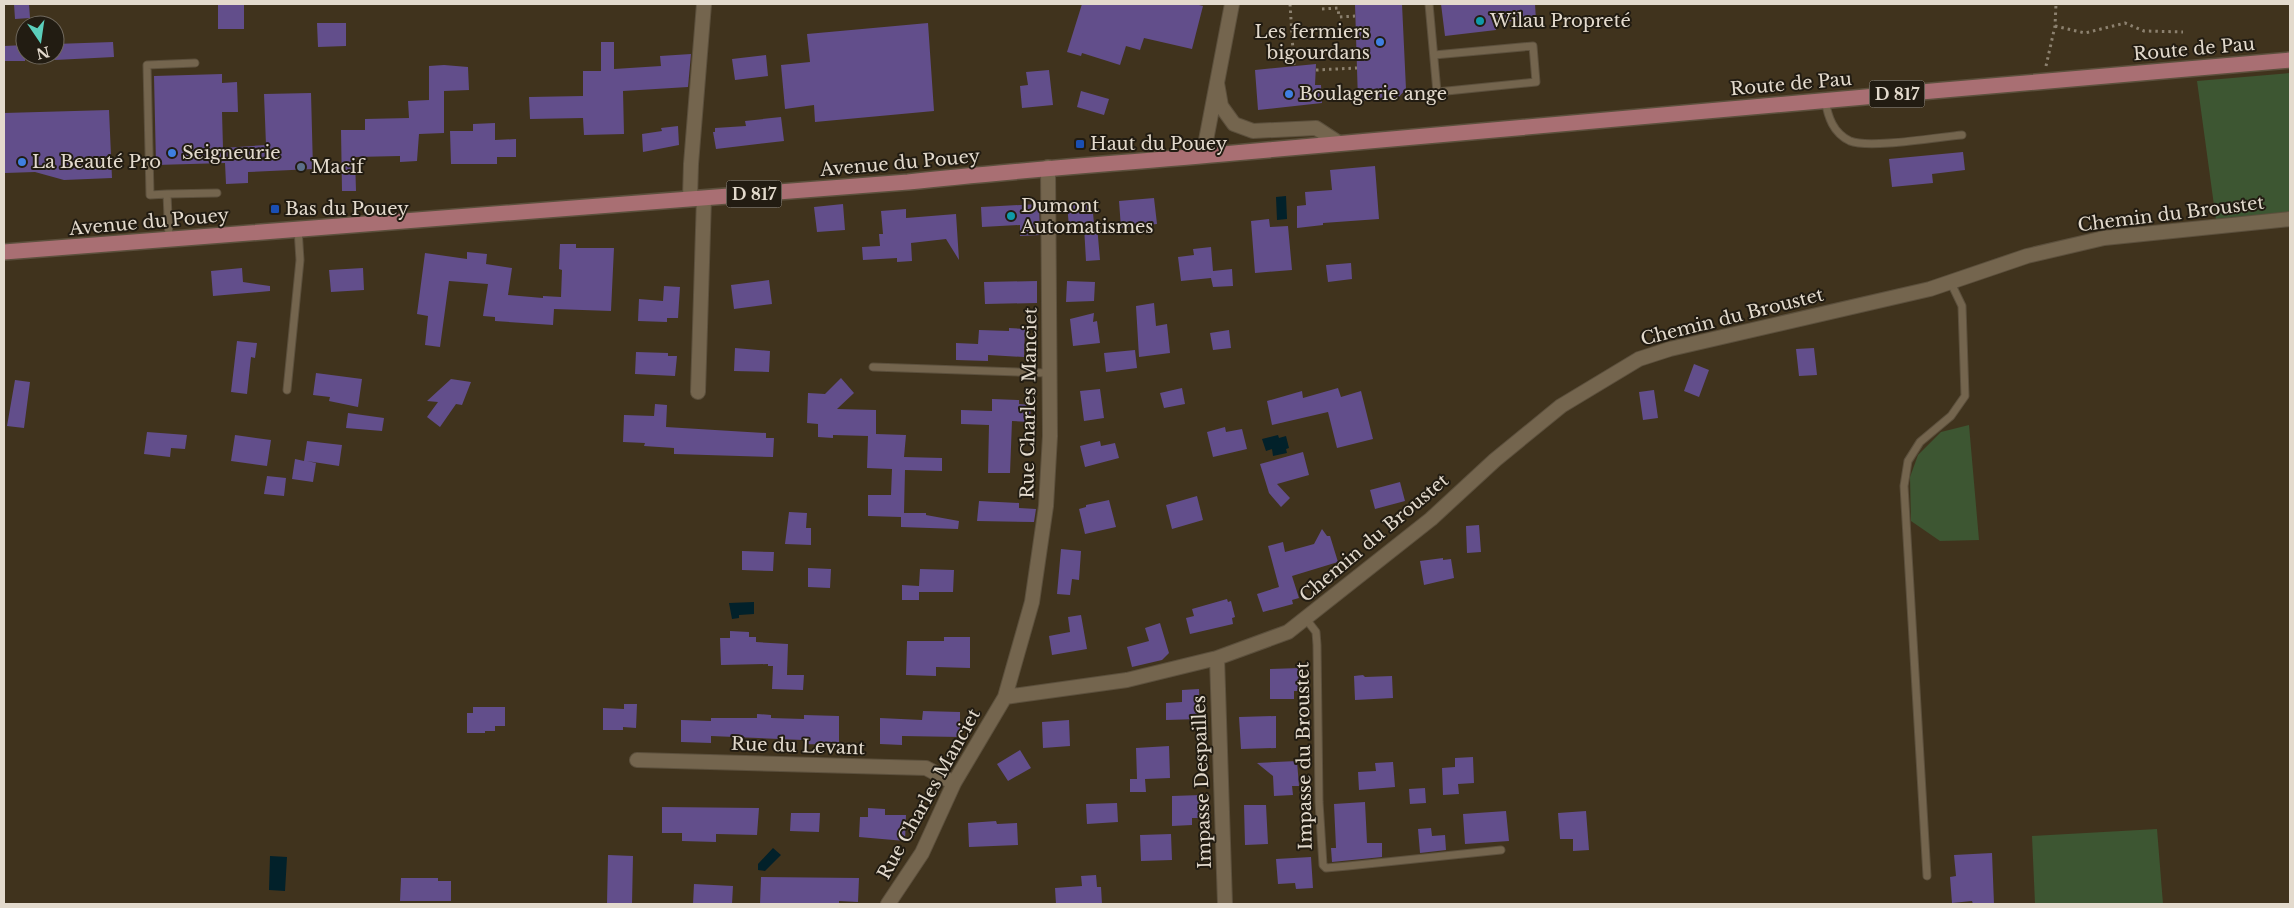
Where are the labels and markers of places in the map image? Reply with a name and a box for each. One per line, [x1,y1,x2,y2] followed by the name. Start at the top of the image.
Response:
[1489,10,1631,32] place label: Wilau Propreté
[1474,15,1486,27] marker: Wilau Propreté
[1255,21,1370,64] place label: Les fermiers bigourdans
[1374,36,1386,48] marker: Les fermiers bigourdans
[1299,83,1447,105] place label: Boulagerie ange
[1283,88,1295,100] marker: Boulagerie ange
[1090,133,1228,155] place label: Haut du Pouey
[1074,138,1086,150] marker: Haut du Pouey
[182,142,281,164] place label: Seigneurie
[166,147,178,159] marker: Seigneurie
[32,151,161,173] place label: La Beauté Pro
[16,156,28,168] marker: La Beauté Pro
[311,156,366,178] place label: Macif
[295,161,307,173] marker: Macif
[1020,195,1154,238] place label: Dumont Automatismes
[285,198,409,220] place label: Bas du Pouey
[269,203,281,215] marker: Bas du Pouey
[1005,210,1017,222] marker: Dumont Automatismes

